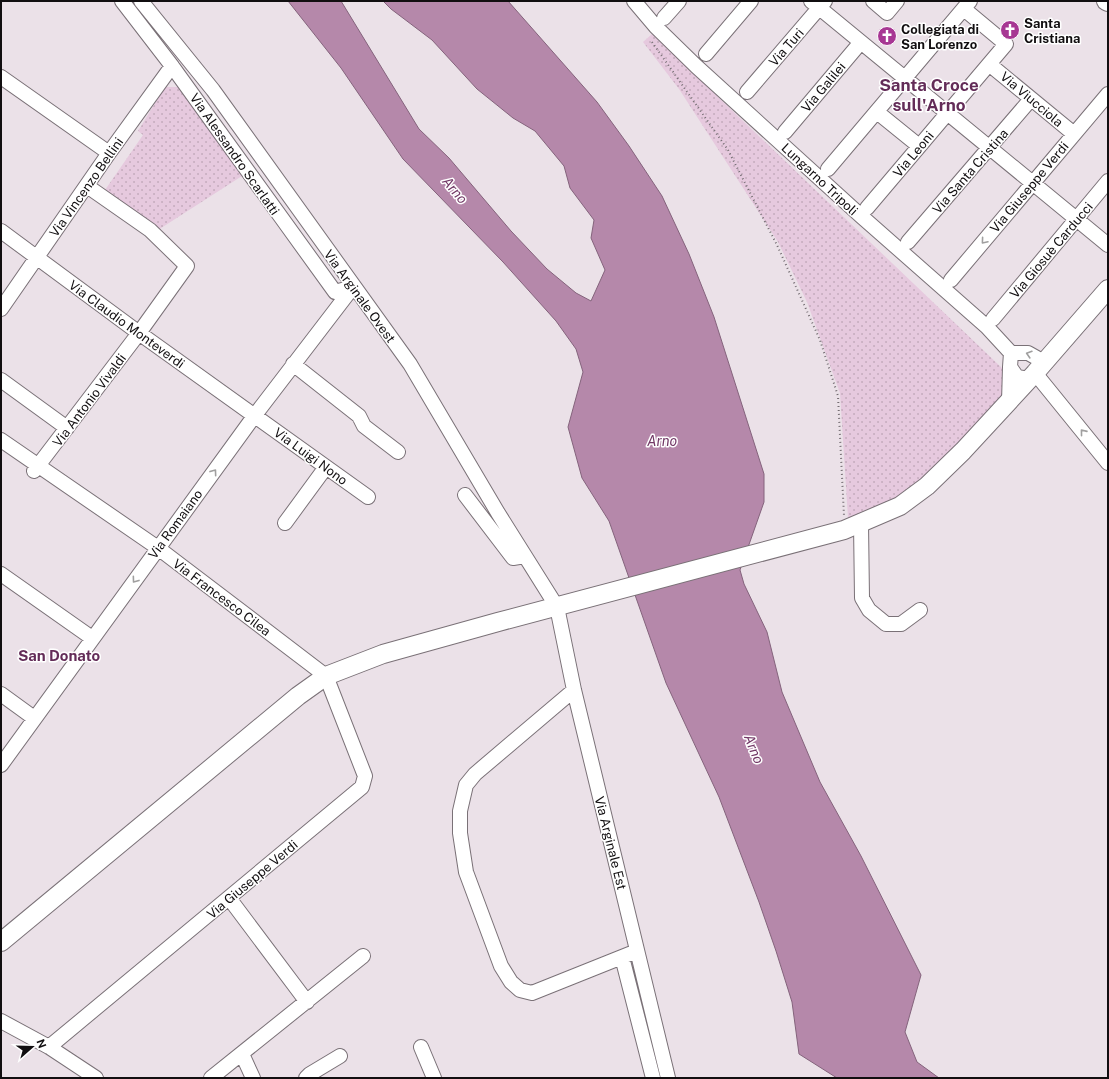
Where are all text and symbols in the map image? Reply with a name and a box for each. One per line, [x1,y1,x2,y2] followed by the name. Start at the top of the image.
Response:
[1024,16,1080,46] place label: Santa Cristiana
[999,19,1021,41] church icon: Santa Cristiana
[901,22,979,52] place label: Collegiata di San Lorenzo
[766,25,807,69] street label: Via Turi
[876,25,898,47] church icon: Collegiata di San Lorenzo
[798,59,849,115] street label: Via Galilei
[997,69,1066,130] street label: Via Viucciola
[879,75,979,115] district label: Santa Croce sull'Arno
[187,91,282,218] street label: Via Alessandro Scarlatti
[929,126,1011,217] street label: Via Santa Cristina
[890,128,937,180] street label: Via Leoni
[46,135,126,240] street label: Via Vincenzo Bellini
[987,139,1072,236] street label: Via Giuseppe Verdi
[778,140,861,218] street label: Lungarno Tripoli
[439,173,471,207] water label: Arno
[1007,199,1096,301] street label: Via Giosuè Carducci
[981,237,988,244] one-way arrow
[321,247,398,346] street label: Via Arginale Ovest
[66,277,187,371] street label: Via Claudio Monteverdi
[1025,350,1032,359] one-way arrow
[50,351,129,450] street label: Via Antonio Vivaldi
[271,425,350,488] street label: Via Luigi Nono
[1081,430,1088,437] one-way arrow
[647,433,678,449] water label: Arno
[209,469,216,476] one-way arrow
[145,487,206,562] street label: Via Romaiano
[170,556,273,639] street label: Via Francesco Cilea
[132,576,140,583] one-way arrow
[18,647,100,664] district label: San Donato
[741,732,767,766] water label: Arno
[592,795,629,891] street label: Via Arginale Est
[204,837,301,922] street label: Via Giuseppe Verdi
[12,1027,52,1067] north arrow
[34,1037,49,1050] text: N

